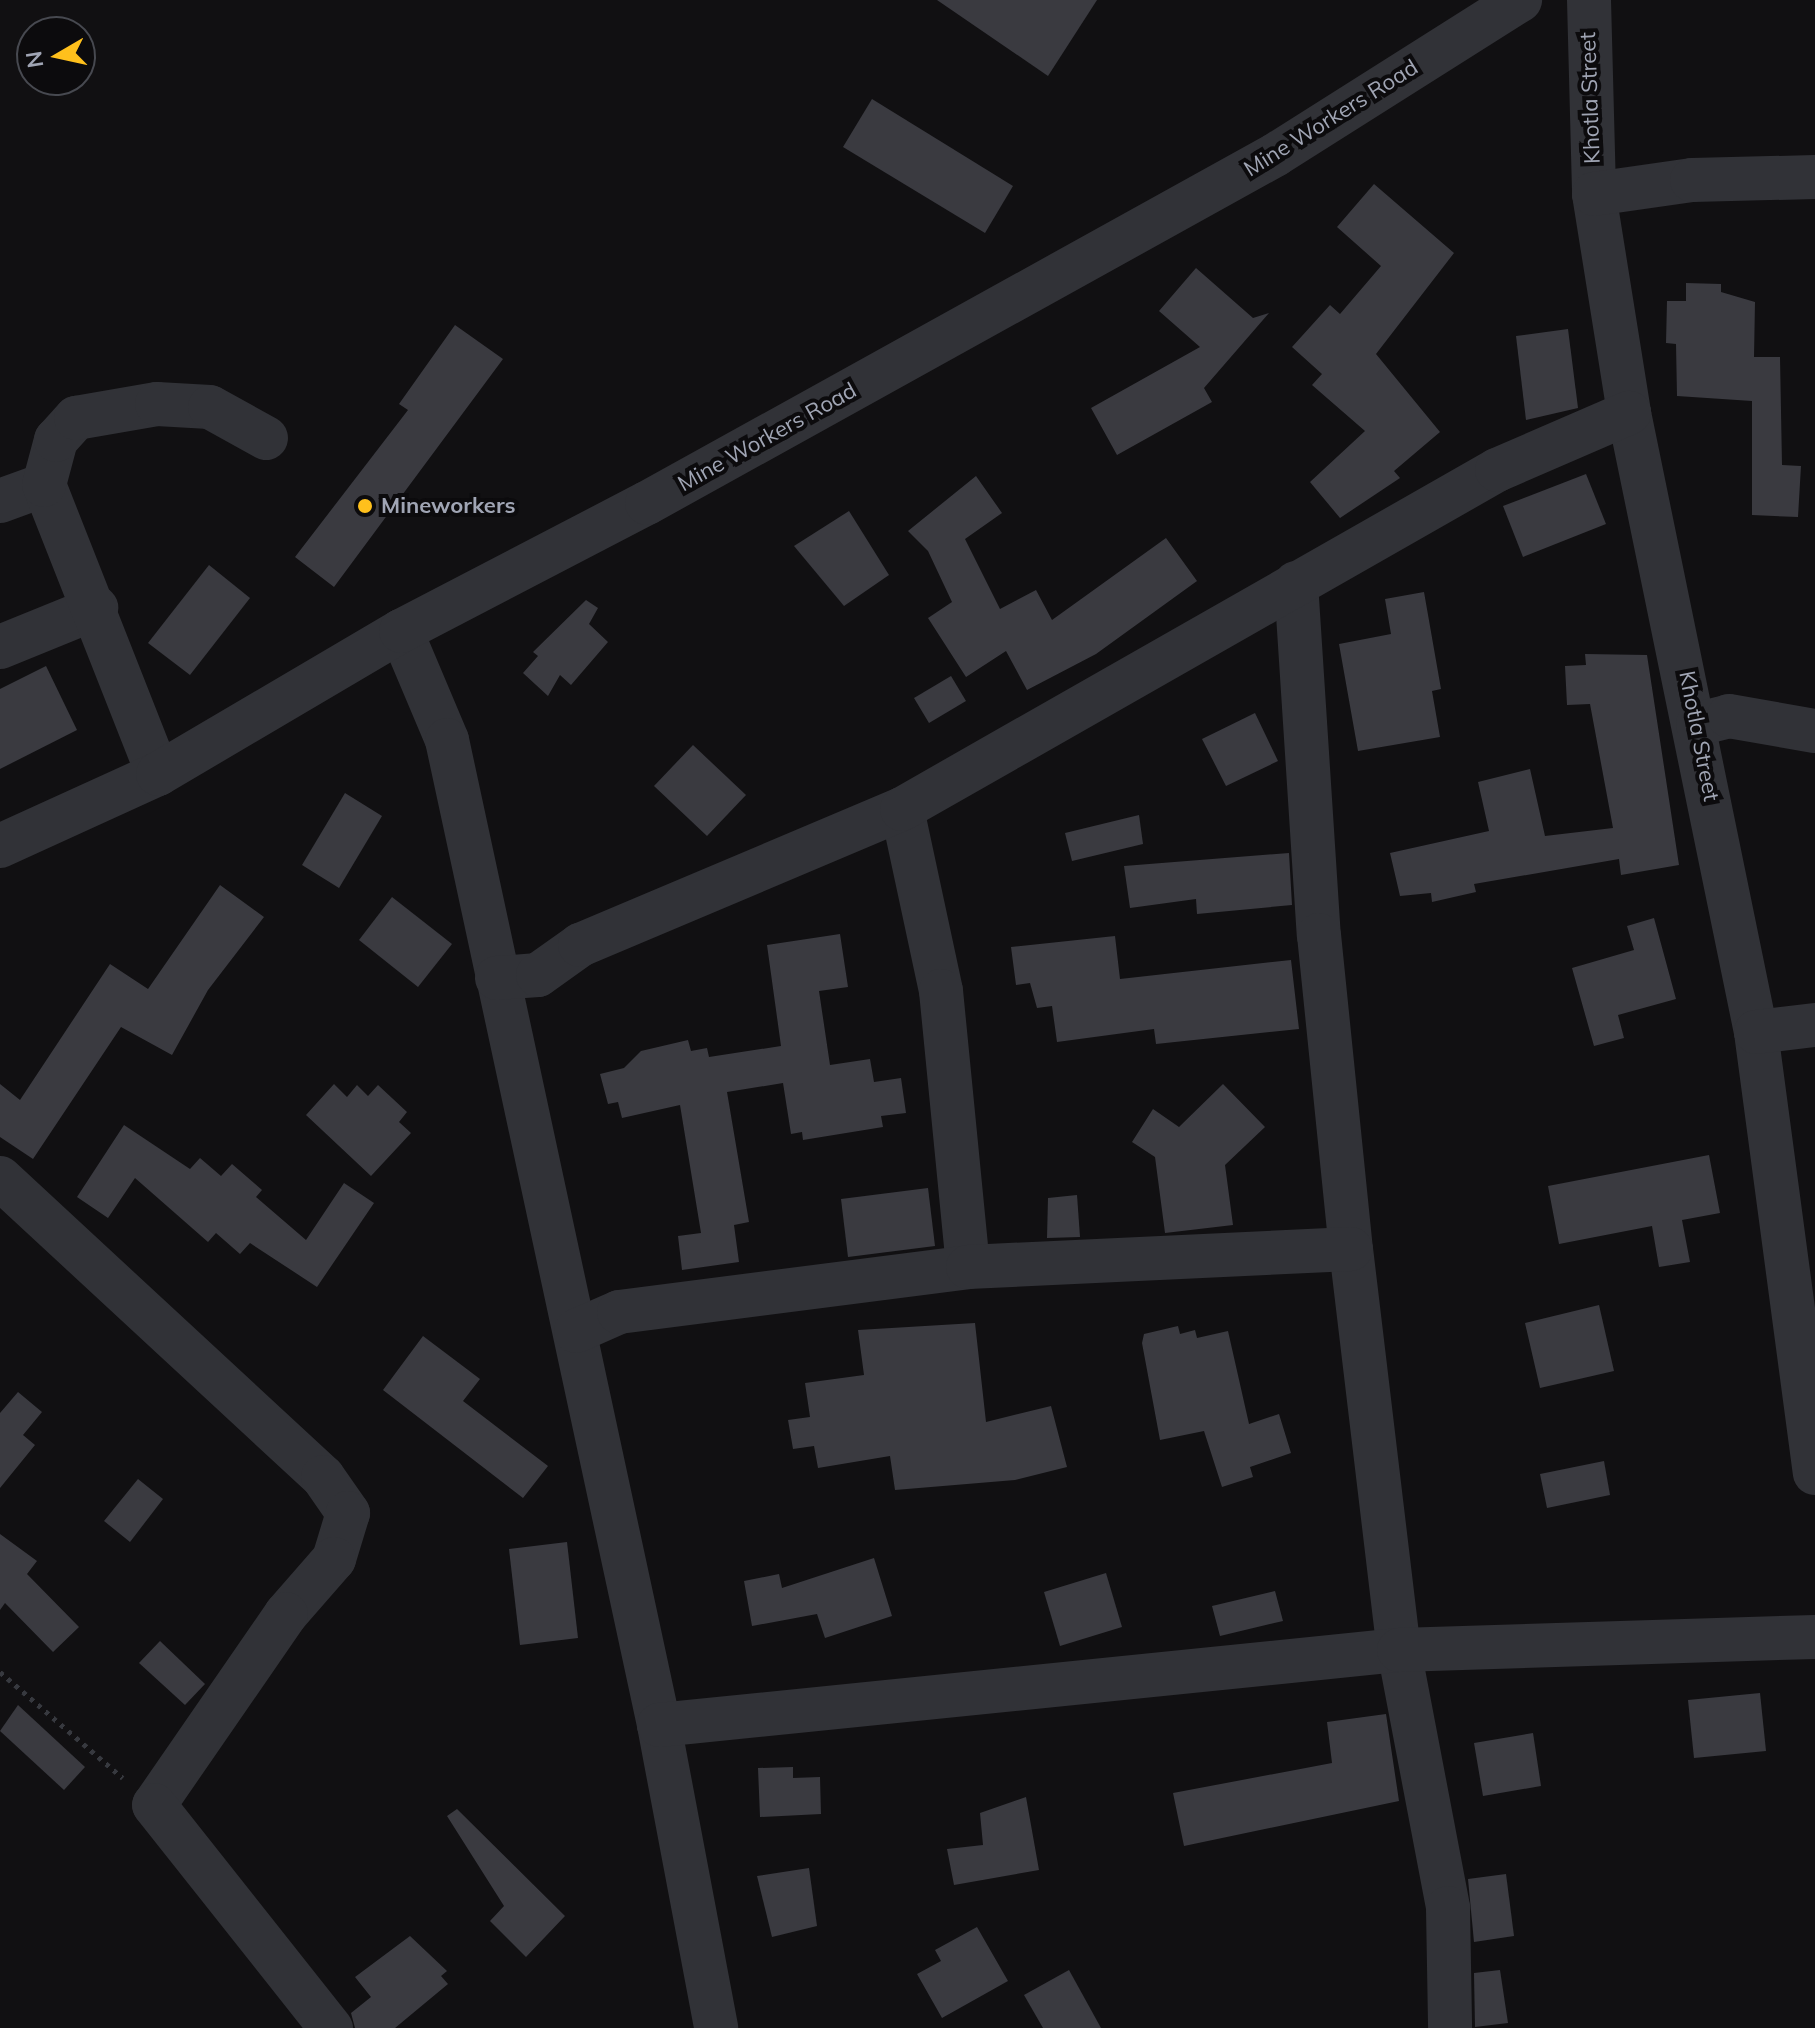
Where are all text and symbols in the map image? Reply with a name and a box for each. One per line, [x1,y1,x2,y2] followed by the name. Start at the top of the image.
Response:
[16,16,96,96] north arrow
[1575,32,1605,164] street label: Khotla Street
[19,49,49,70] text: N
[1239,54,1423,182] street label: Mine Workers Road
[673,377,861,497] street label: Mine Workers Road
[381,493,515,519] place label: Mineworkers
[356,497,374,515] marker: Mineworkers
[1673,669,1725,803] street label: Khotla Street

